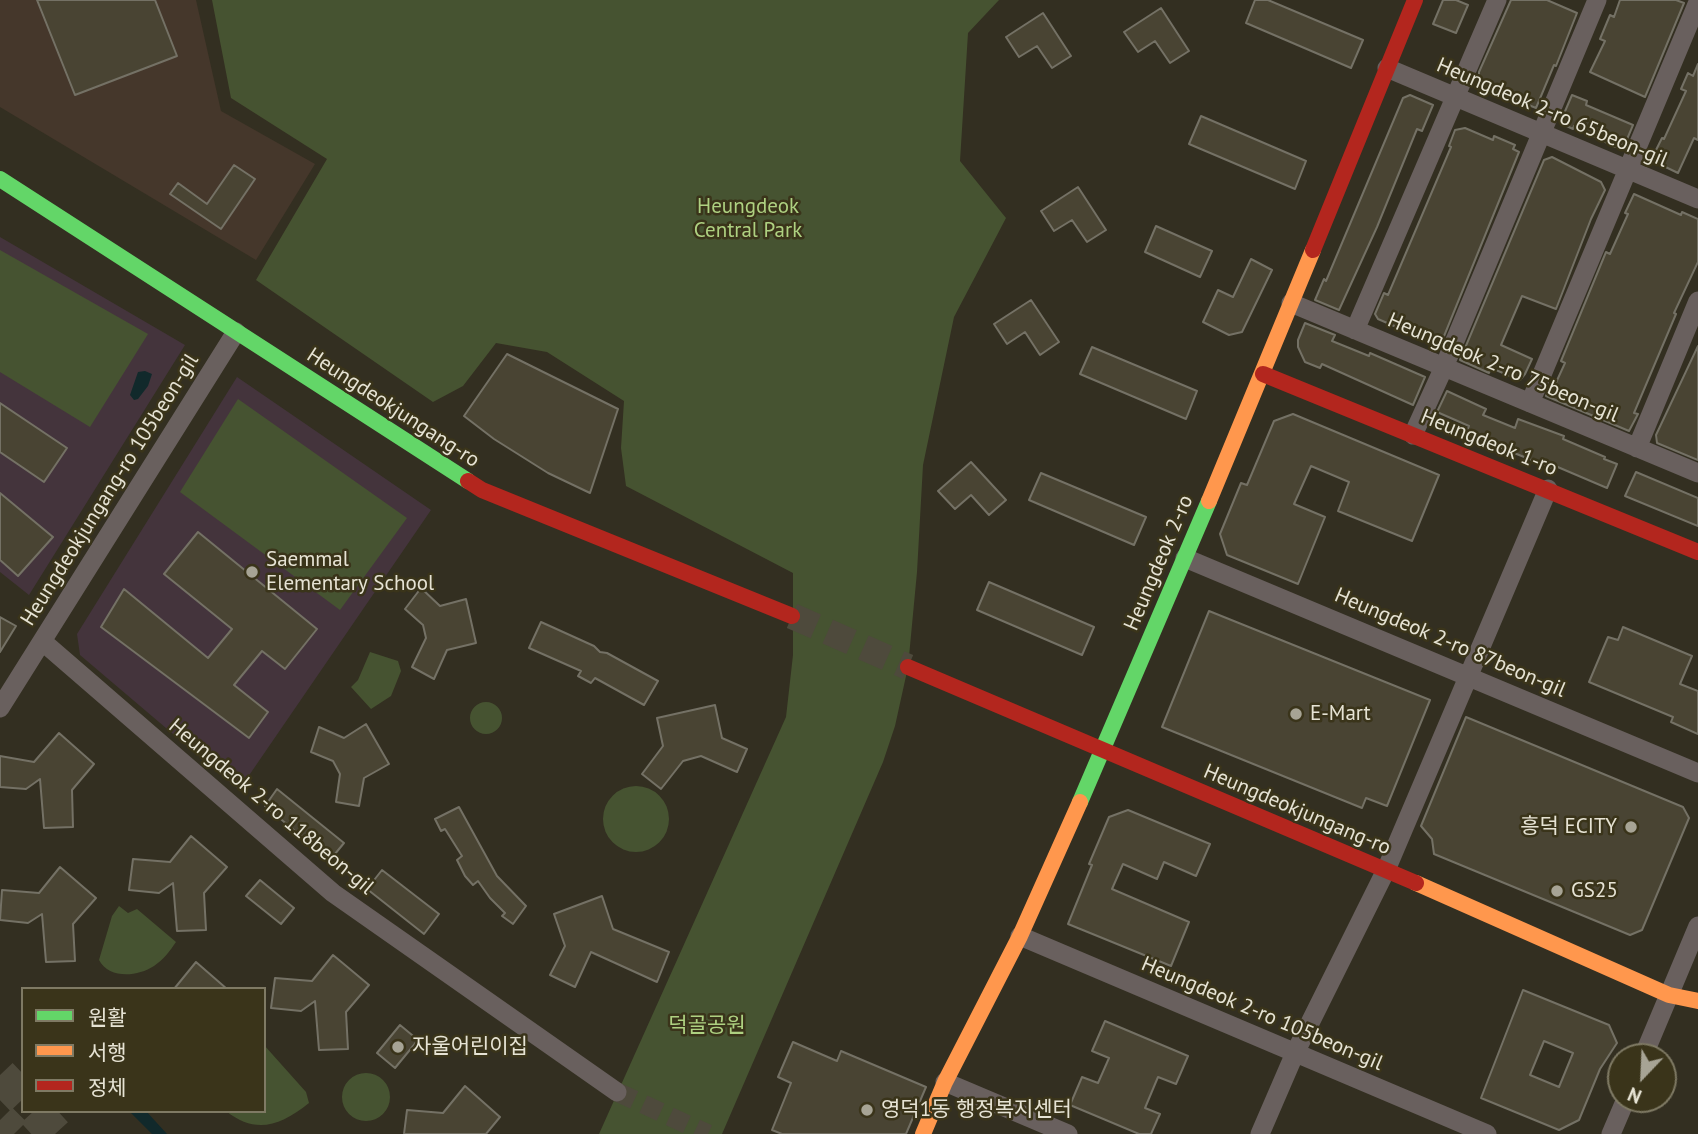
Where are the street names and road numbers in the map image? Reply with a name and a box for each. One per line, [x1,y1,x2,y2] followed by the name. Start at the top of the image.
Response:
[1433,53,1671,173] street label: Heungdeok 2-ro 65beon-gil
[1384,308,1622,428] street label: Heungdeok 2-ro 75beon-gil
[302,343,484,473] street label: Heungdeokjungang-ro
[16,349,204,631] street label: Heungdeokjungang-ro 105beon-gil
[1417,404,1561,482] street label: Heungdeok 1-ro
[1119,491,1199,635] street label: Heungdeok 2-ro
[1331,583,1569,703] street label: Heungdeok 2-ro 87beon-gil
[163,714,379,900] street label: Heungdeok 2-ro 118beon-gil
[1200,759,1394,861] street label: Heungdeokjungang-ro
[1137,952,1387,1076] street label: Heungdeok 2-ro 105beon-gil

